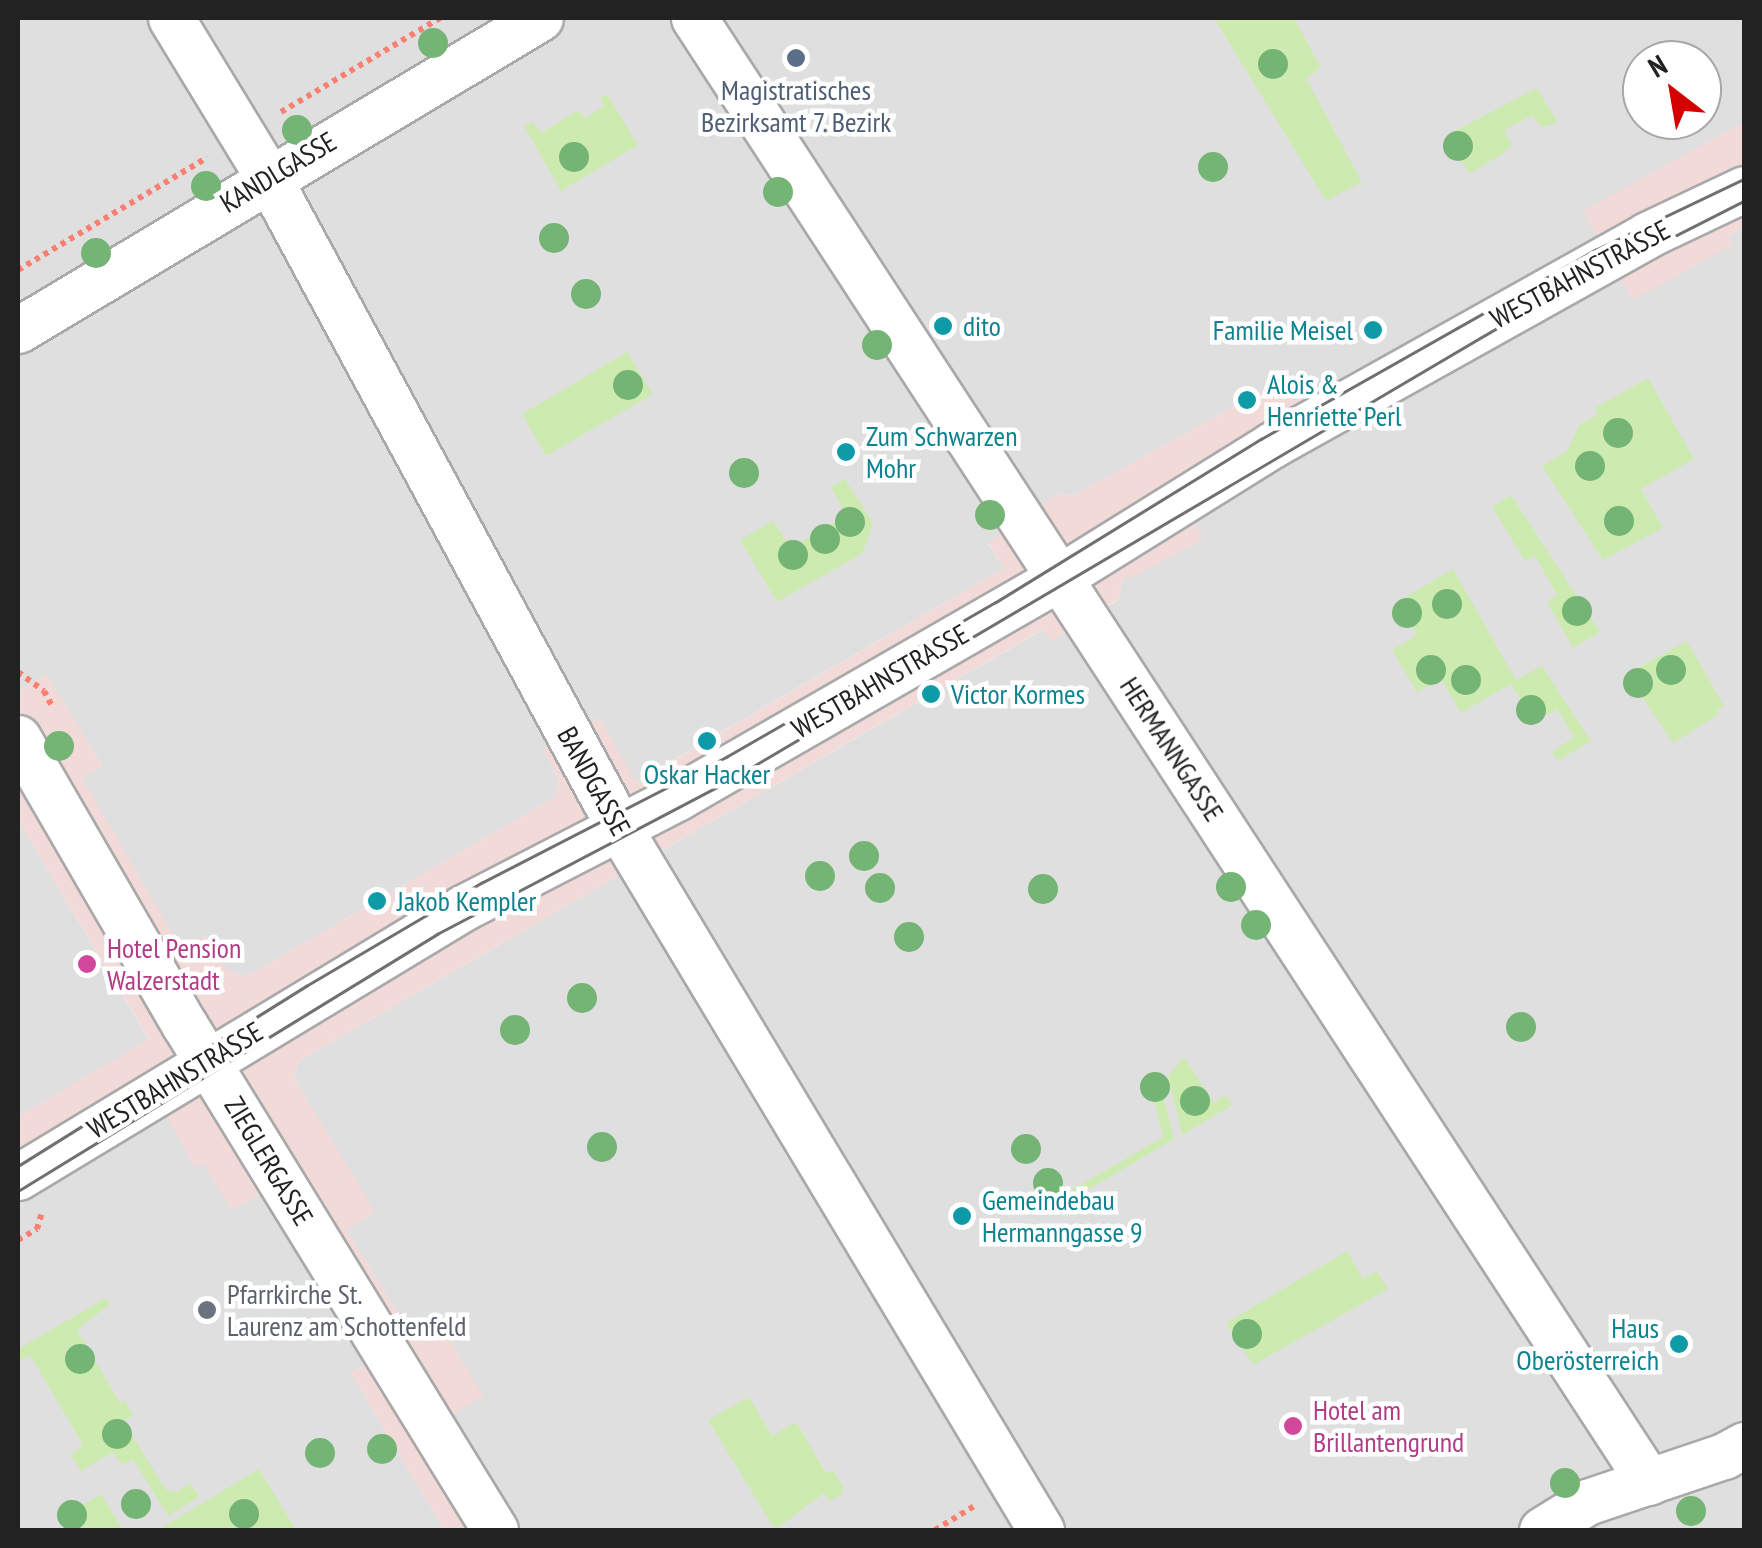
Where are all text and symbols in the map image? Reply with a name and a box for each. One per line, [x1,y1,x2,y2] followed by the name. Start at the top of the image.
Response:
[1622,40,1722,140] north arrow
[1641,46,1673,85] text: N
[785,47,807,69] marker: Magistratisches Bezirksamt 7. Bezirk
[700,73,892,139] place label: Magistratisches Bezirksamt 7. Bezirk
[214,124,342,220] street label: KANDLGASSE
[1485,213,1675,335] street label: WESTBAHNSTRASSE
[963,309,1001,343] place label: dito
[1213,313,1353,347] place label: Familie Meisel
[932,315,954,337] marker: dito
[1362,319,1384,341] marker: Familie Meisel
[1267,367,1401,433] place label: Alois & Henriette Perl
[1236,389,1258,411] marker: Alois & Henriette Perl
[866,419,1017,485] place label: Zum Schwarzen Mohr
[835,441,857,463] marker: Zum Schwarzen Mohr
[786,617,974,745] street label: WESTBAHNSTRASSE
[1113,671,1231,827] street label: HERMANNGASSE
[951,677,1085,711] place label: Victor Kormes
[920,683,942,705] marker: Victor Kormes
[550,721,638,841] street label: BANDGASSE
[696,730,718,752] marker: Oskar Hacker
[644,757,770,791] place label: Oskar Hacker
[397,884,536,918] place label: Jakob Kempler
[366,890,388,912] marker: Jakob Kempler
[107,931,241,997] place label: Hotel Pension Walzerstadt
[76,953,98,975] marker: Hotel Pension Walzerstadt
[81,1015,269,1145] street label: WESTBAHNSTRASSE
[218,1091,320,1231] street label: ZIEGLERGASSE
[982,1183,1143,1249] place label: Gemeindebau Hermanngasse 9
[951,1205,973,1227] marker: Gemeindebau Hermanngasse 9
[227,1277,467,1343] place label: Pfarrkirche St. Laurenz am Schottenfeld
[196,1299,218,1321] marker: Pfarrkirche St. Laurenz am Schottenfeld
[1516,1311,1659,1377] place label: Haus Oberösterreich
[1668,1333,1690,1355] marker: Haus Oberösterreich
[1313,1393,1464,1459] place label: Hotel am Brillantengrund
[1282,1415,1304,1437] marker: Hotel am Brillantengrund

